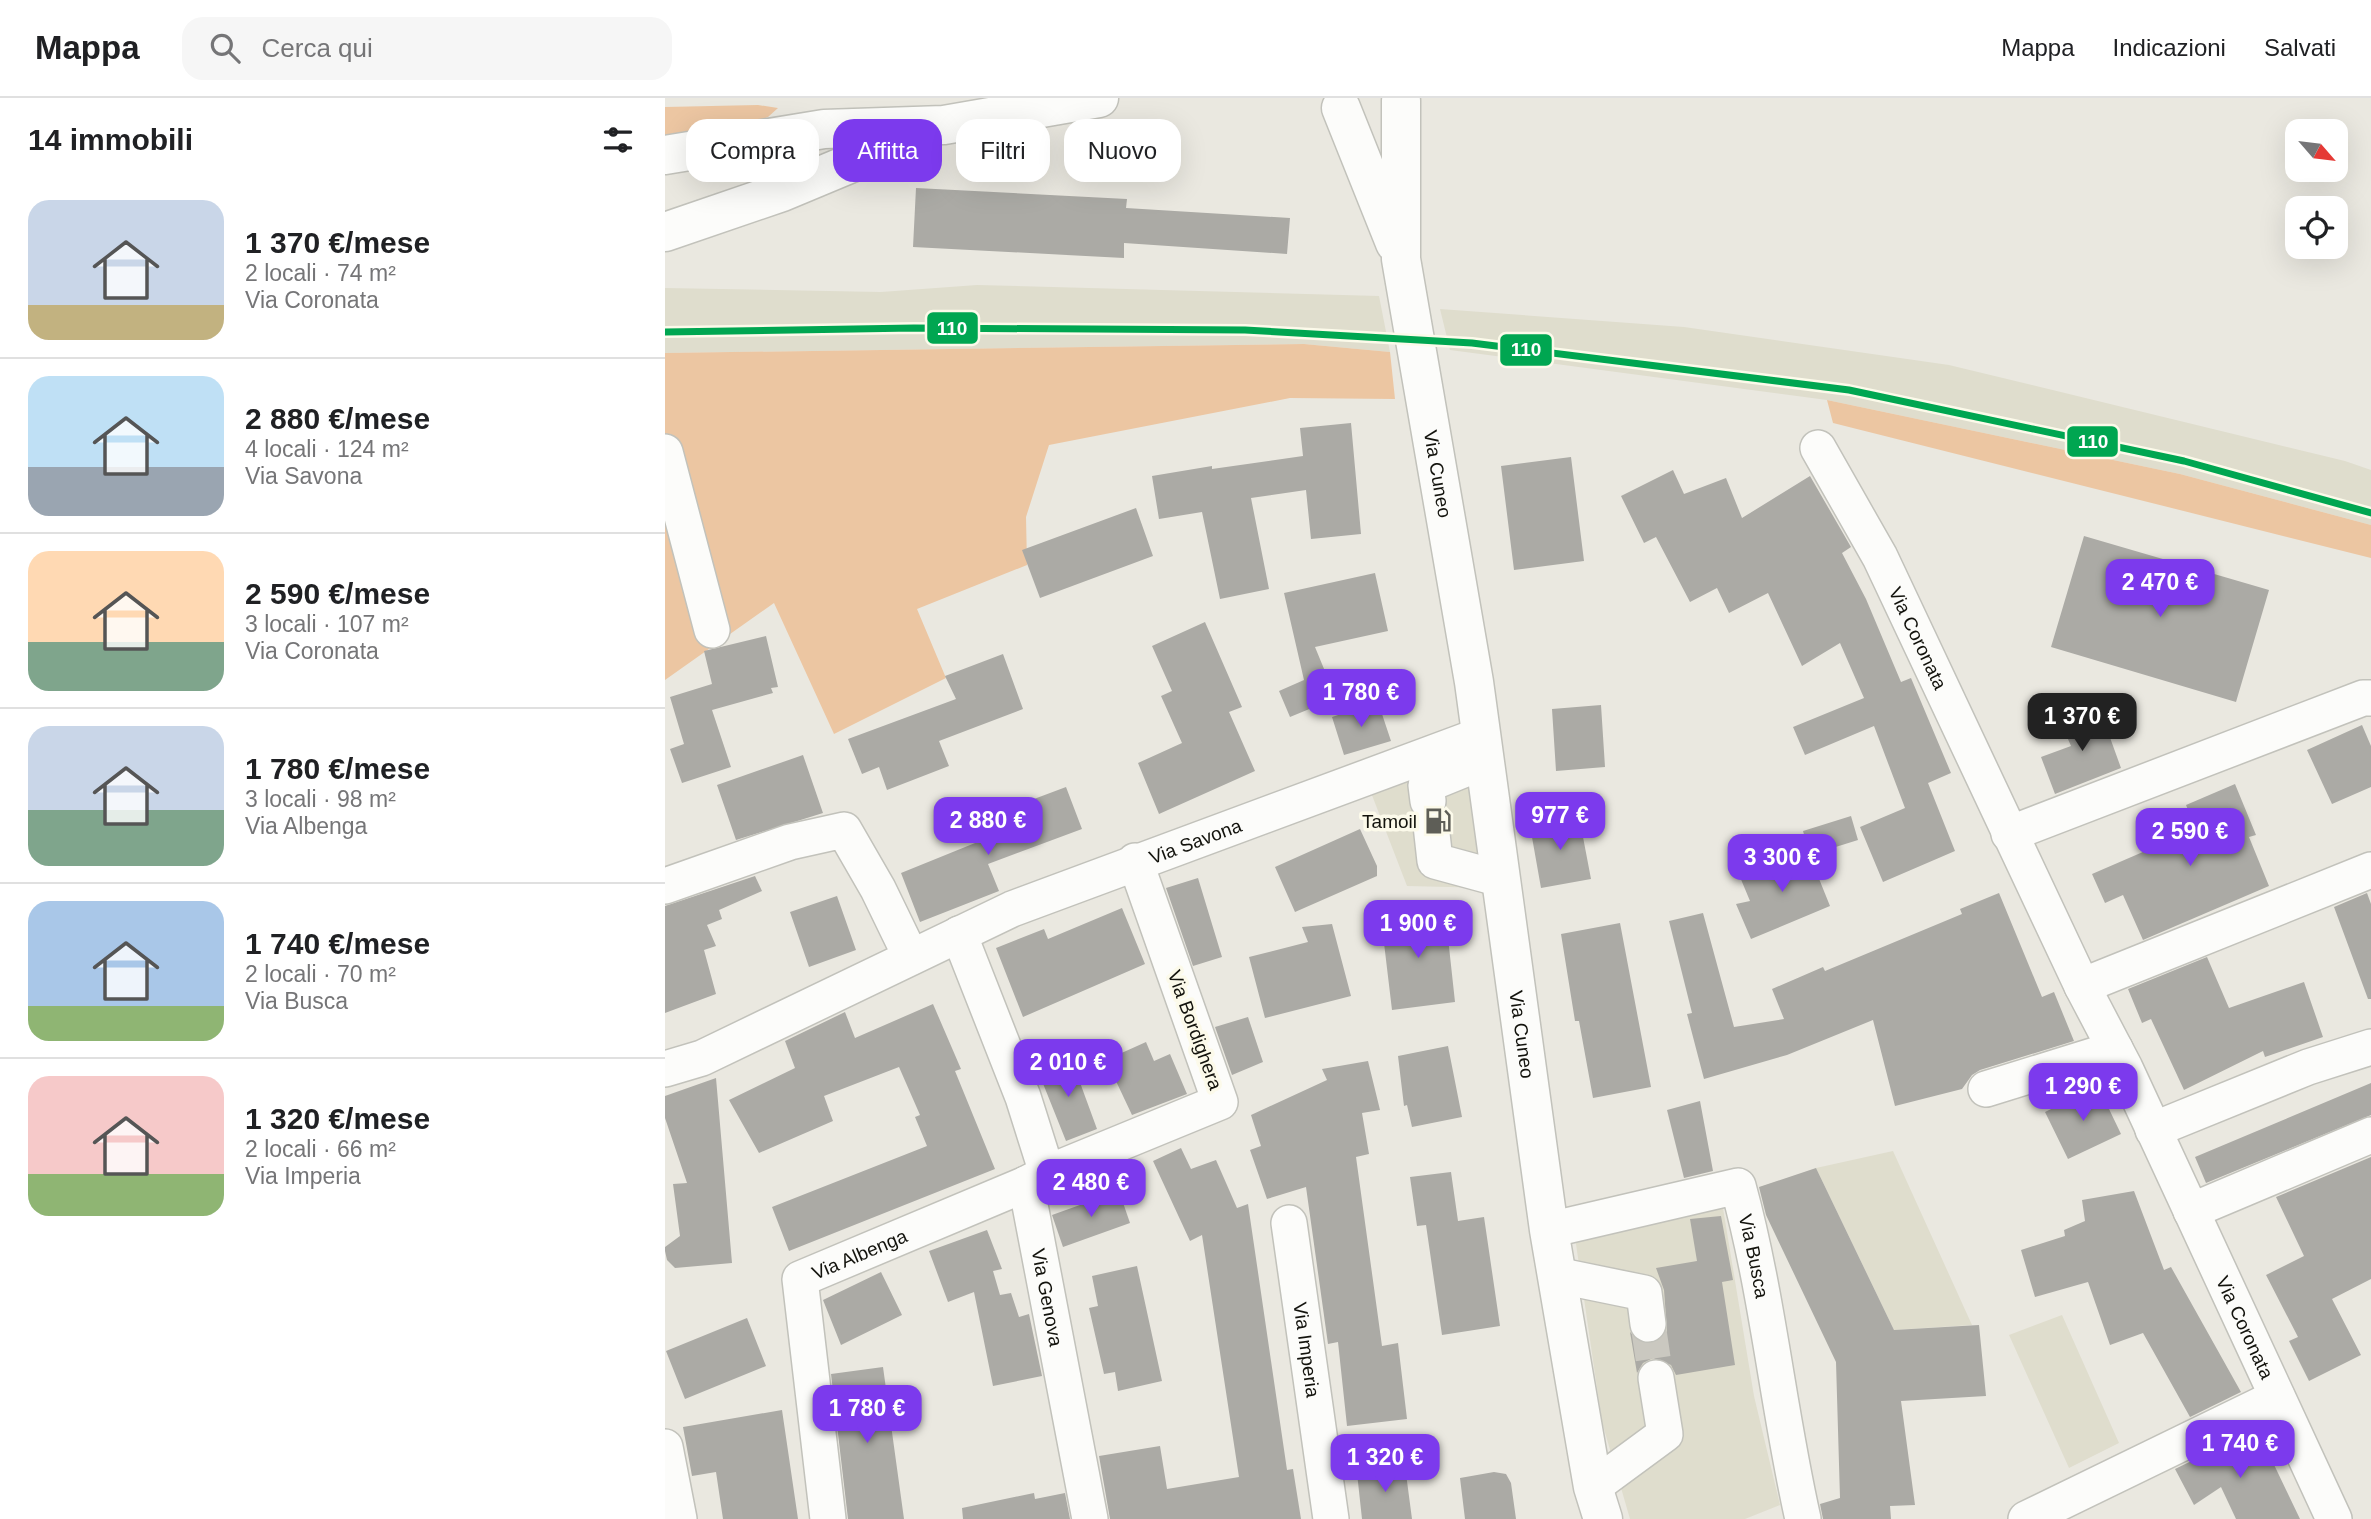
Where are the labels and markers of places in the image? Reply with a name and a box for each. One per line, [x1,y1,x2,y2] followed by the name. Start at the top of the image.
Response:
[2095,560,2225,619] pin: 2 470 €
[1296,670,1426,729] pin: 1 780 €
[2017,694,2147,753] pin: 1 370 €
[1511,792,1609,852] pin: 977 €
[923,798,1053,857] pin: 2 880 €
[1423,806,1453,836] fuel station icon: Tamoil
[2125,808,2255,868] pin: 2 590 €
[1362,811,1417,832] place label: Tamoil
[1717,834,1847,894] pin: 3 300 €
[1353,900,1483,960] pin: 1 900 €
[1003,1040,1133,1099] pin: 2 010 €
[2018,1063,2148,1123] pin: 1 290 €
[1026,1160,1156,1219] pin: 2 480 €
[802,1386,932,1445] pin: 1 780 €
[2175,1420,2305,1480] pin: 1 740 €
[1320,1434,1450,1494] pin: 1 320 €

